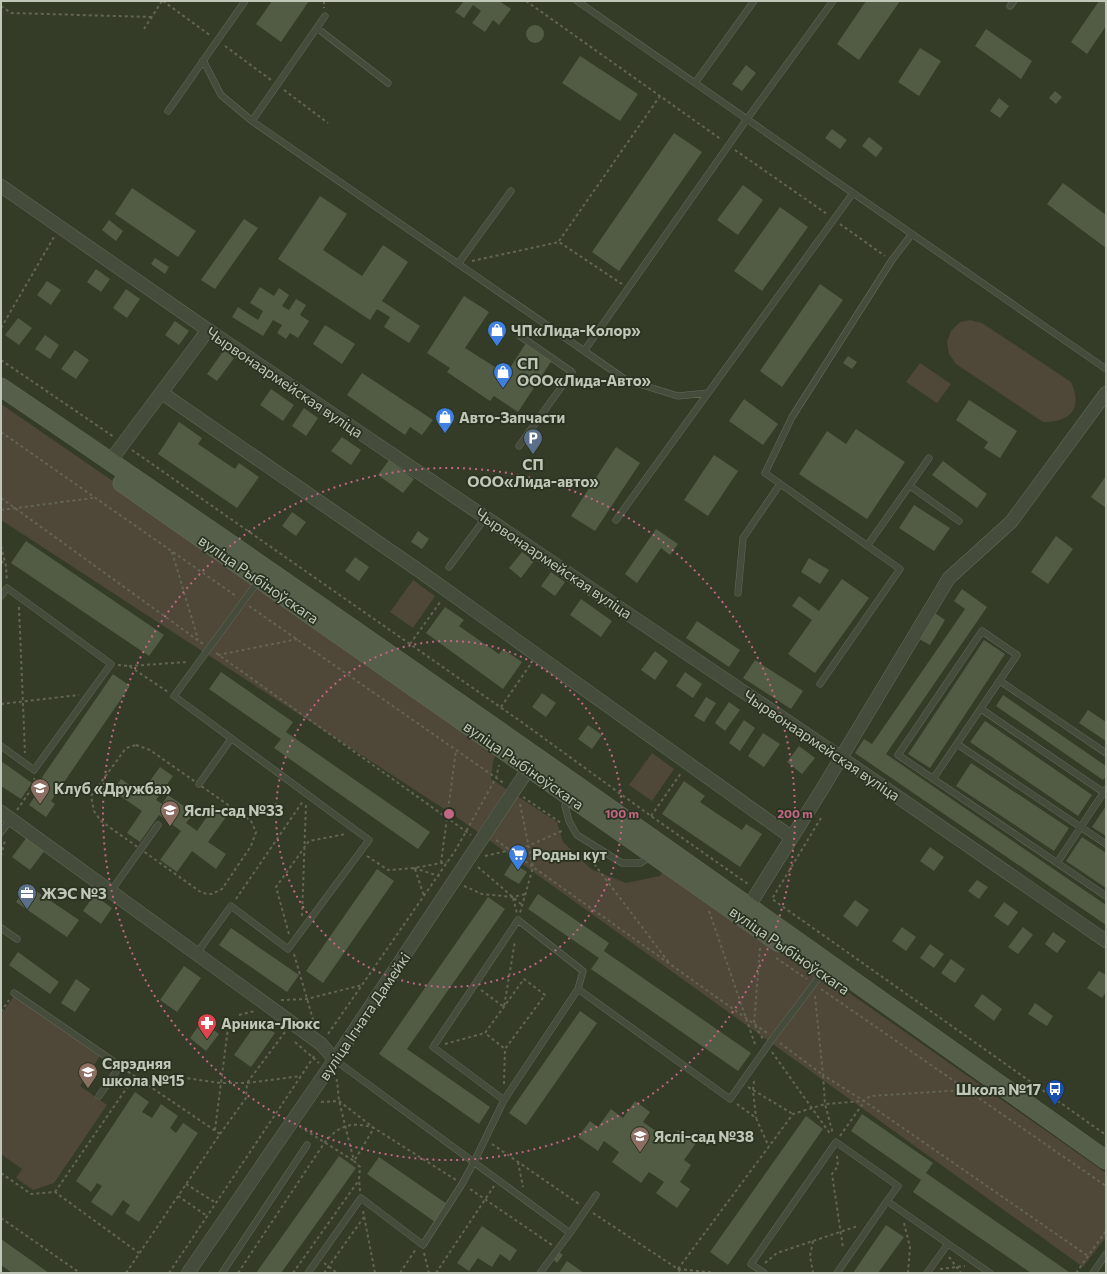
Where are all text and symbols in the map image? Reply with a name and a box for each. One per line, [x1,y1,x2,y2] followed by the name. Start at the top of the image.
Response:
[486,319,508,347] shop icon: ЧП«Лида-Колор»
[511,321,641,339] place label: ЧП«Лида-Колор»
[203,323,367,441] street label: Чырвонаармейская вуліца
[517,354,651,389] place label: СП ООО«Лида-Авто»
[492,361,514,389] shop icon: СП ООО«Лида-Авто»
[434,406,456,434] shop icon: Авто-Запчасти
[459,408,565,426] place label: Авто-Запчасти
[522,427,544,455] parking icon: СП ООО«Лида-авто»
[467,455,599,490] place label: СП ООО«Лида-авто»
[472,504,636,622] street label: Чырвонаармейская вуліца
[195,531,323,627] street label: вуліца Рыбіноўскага
[740,686,904,804] street label: Чырвонаармейская вуліца
[460,717,588,813] street label: вуліца Рыбіноўскага
[29,777,51,805] school or university icon: Клуб «Дружба»
[54,779,172,797] place label: Клуб «Дружба»
[159,799,181,827] school or university icon: Яслі-сад №33
[184,801,284,819] place label: Яслі-сад №33
[605,806,639,820] text: 100 m
[777,806,813,820] text: 200 m
[442,807,456,821] centre of rings
[507,843,529,871] supermarket icon: Родны кут
[532,845,607,863] place label: Родны кут
[16,882,38,910] office icon: ЖЭС №3
[41,884,107,902] place label: ЖЭС №3
[726,902,854,998] street label: вуліца Рыбіноўскага
[314,949,414,1083] street label: вуліца Ігната Дамейкі
[196,1012,218,1040] pharmacy icon: Арника-Люкс
[221,1014,320,1032] place label: Арника-Люкс
[102,1054,185,1089] place label: Сярэдняя школа №15
[77,1061,99,1089] school or university icon: Сярэдняя школа №15
[1044,1078,1066,1106] bus stop icon: Школа №17
[956,1080,1041,1098] place label: Школа №17
[629,1125,651,1153] school or university icon: Яслі-сад №38
[654,1127,754,1145] place label: Яслі-сад №38

